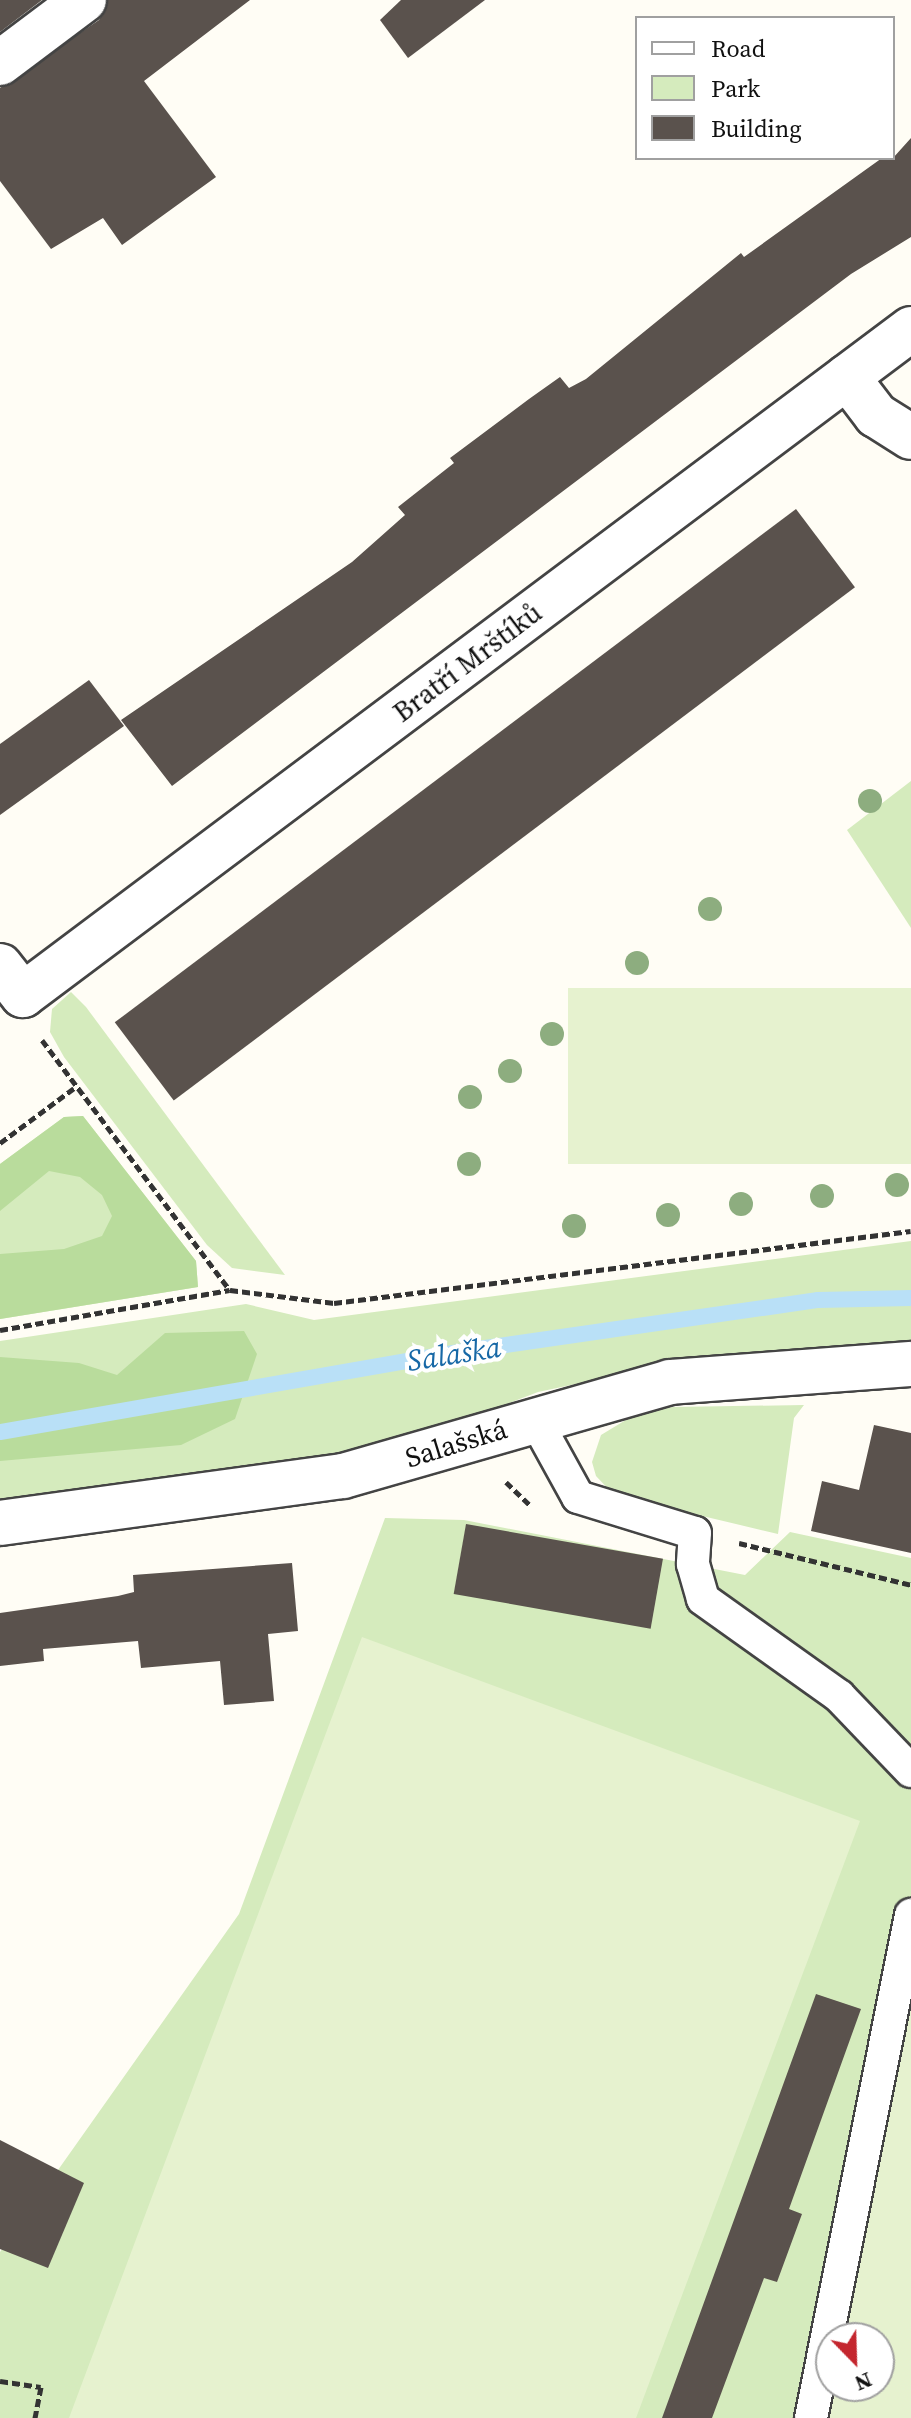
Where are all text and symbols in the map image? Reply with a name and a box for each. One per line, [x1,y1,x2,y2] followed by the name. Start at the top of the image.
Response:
[635,16,895,160] legend
[711,32,765,65] text: Road
[711,72,760,105] text: Park
[711,112,802,145] text: Building
[386,595,548,729] street label: Bratří Mrštíků
[404,1329,504,1379] water label: Salaška
[401,1412,511,1474] street label: Salašská
[815,2322,895,2402] north arrow
[850,2365,877,2399] text: N

